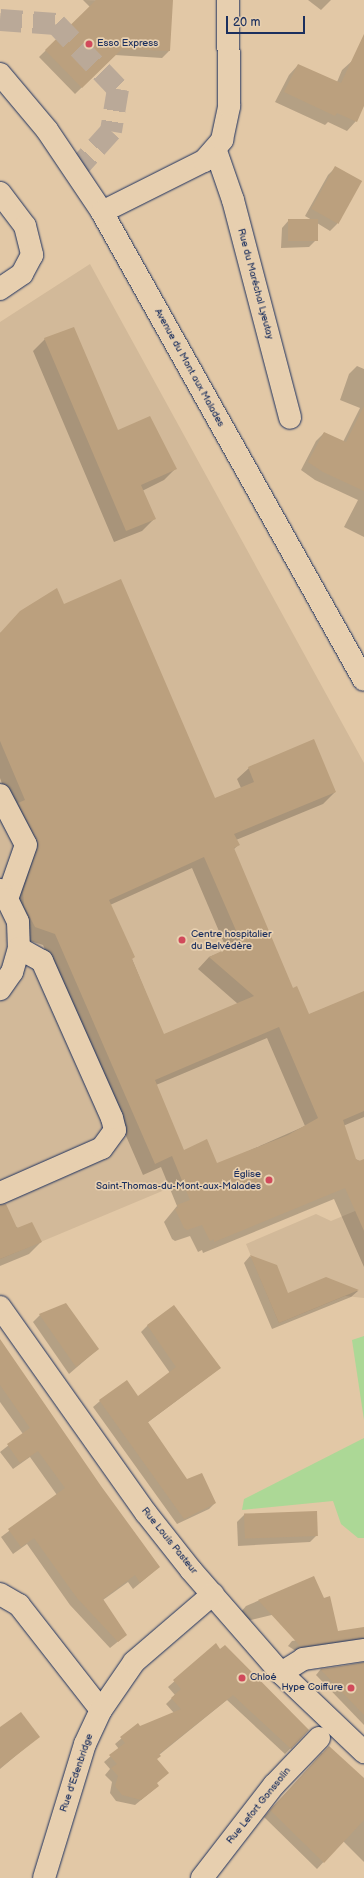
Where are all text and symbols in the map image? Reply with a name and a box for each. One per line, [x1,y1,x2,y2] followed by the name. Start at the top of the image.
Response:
[228,8,307,34] scale bar
[233,15,260,30] text: 20 m
[97,38,158,50] place label: Esso Express
[84,39,94,49] marker: Esso Express
[234,227,276,341] street label: Rue du Maréchal Lyeutay
[151,307,227,429] street label: Avenue du Mont aux Malades
[191,928,272,952] place label: Centre hospitalier du Belvédère
[176,934,188,946] marker: Centre hospitalier du Belvédère
[96,1168,261,1192] place label: Église Saint-Thomas-du-Mont-aux-Malades
[264,1175,274,1185] marker: Église Saint-Thomas-du-Mont-aux-Malades
[138,1505,200,1577] street label: Rue Louis Pasteur
[250,1672,276,1684] place label: Chloé
[237,1673,247,1683] marker: Chloé
[281,1682,343,1694] place label: Hype Coiffure
[346,1683,356,1693] marker: Hype Coiffure
[58,1732,96,1814] street label: Rue d'Edenbridge
[224,1765,294,1847] street label: Rue Lefort Gonssolin

